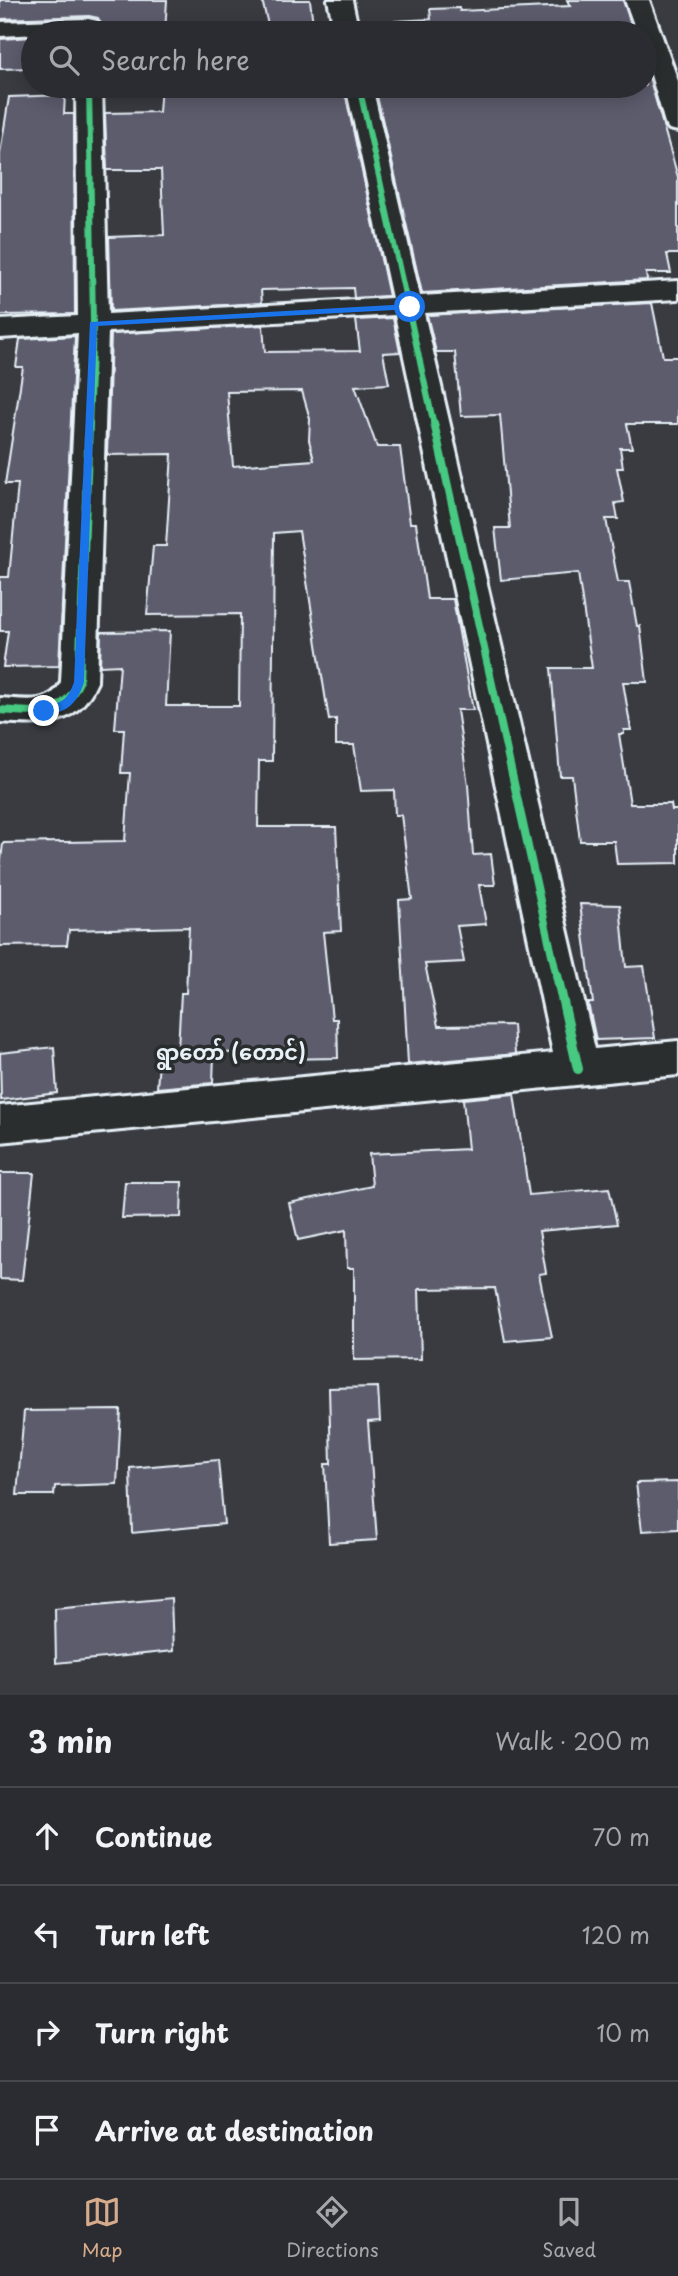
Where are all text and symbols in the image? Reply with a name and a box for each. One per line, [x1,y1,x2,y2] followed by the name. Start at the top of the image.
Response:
[21,21,657,98] search box
[101,40,250,79] text: Search here
[45,41,83,79] icon: search
[394,291,425,322] route start
[28,695,59,726] route end
[156,1035,306,1070] district label: ရွာတော် (တောင်)
[28,1718,113,1763] text: 3 min
[495,1723,650,1758] text: Walk · 200 m
[28,1817,66,1855] icon: ahead
[95,1817,212,1856] text: Continue
[592,1819,650,1854] text: 70 m
[28,1915,66,1953] icon: left
[95,1915,210,1954] text: Turn left
[582,1917,650,1952] text: 120 m
[28,2013,66,2051] icon: right
[95,2013,229,2052] text: Turn right
[596,2015,650,2050] text: 10 m
[28,2111,66,2149] icon: arrive
[95,2111,374,2150] text: Arrive at destination
[82,2193,122,2263] tab: Map
[286,2193,379,2263] tab: Directions
[542,2193,596,2263] tab: Saved

